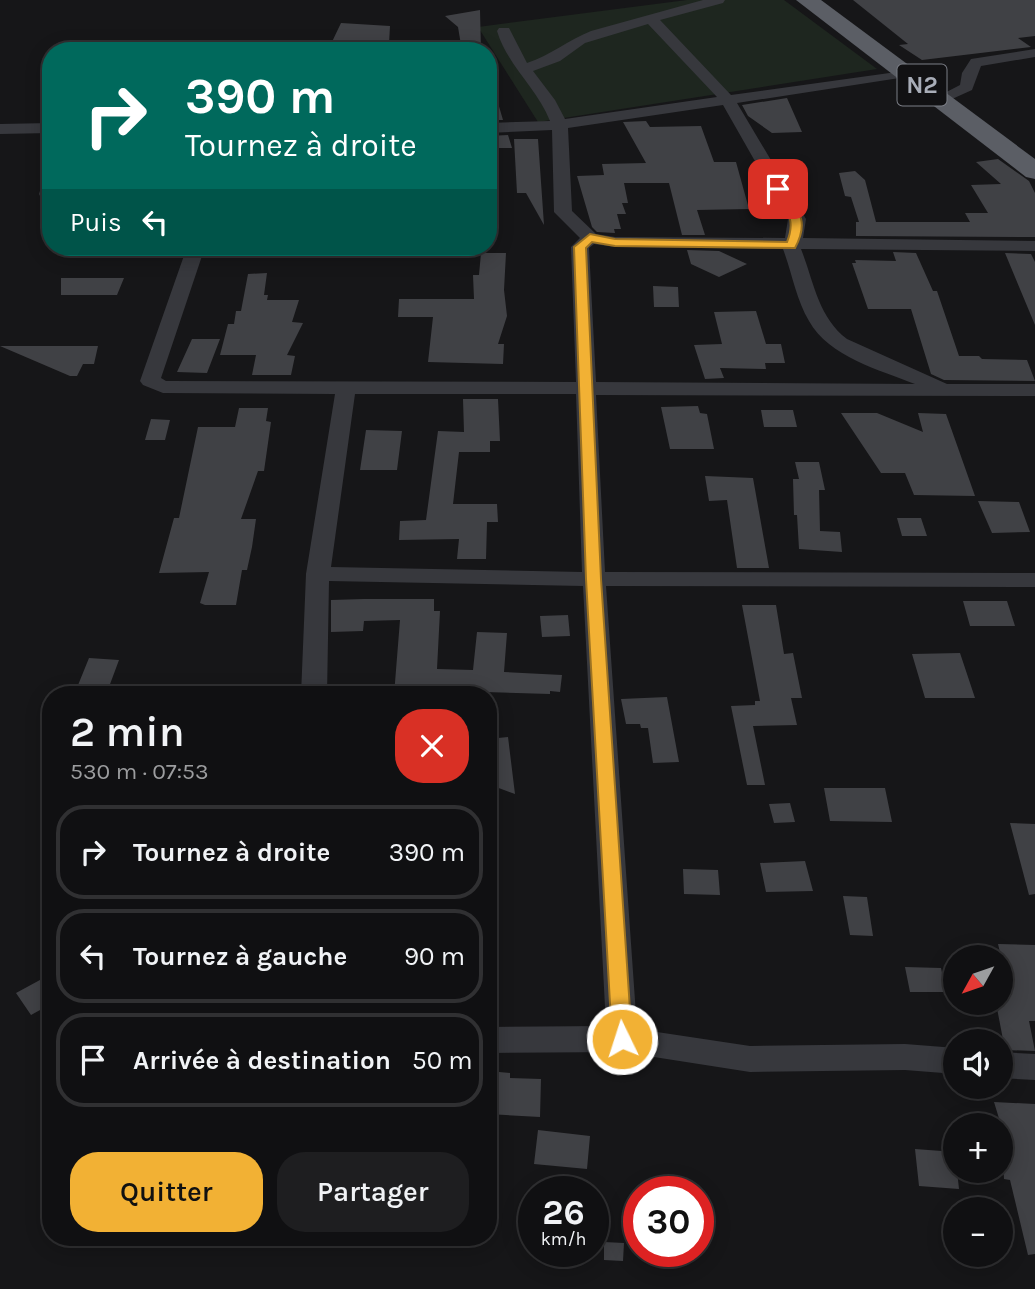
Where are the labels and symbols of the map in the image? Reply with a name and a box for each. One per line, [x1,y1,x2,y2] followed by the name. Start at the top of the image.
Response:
[898,64,946,106] road number: N2
[748,159,808,219] pin
[943,945,1013,1015] north arrow
[585,1002,659,1076] position arrow
[623,1176,714,1267] speed limit sign: 30

